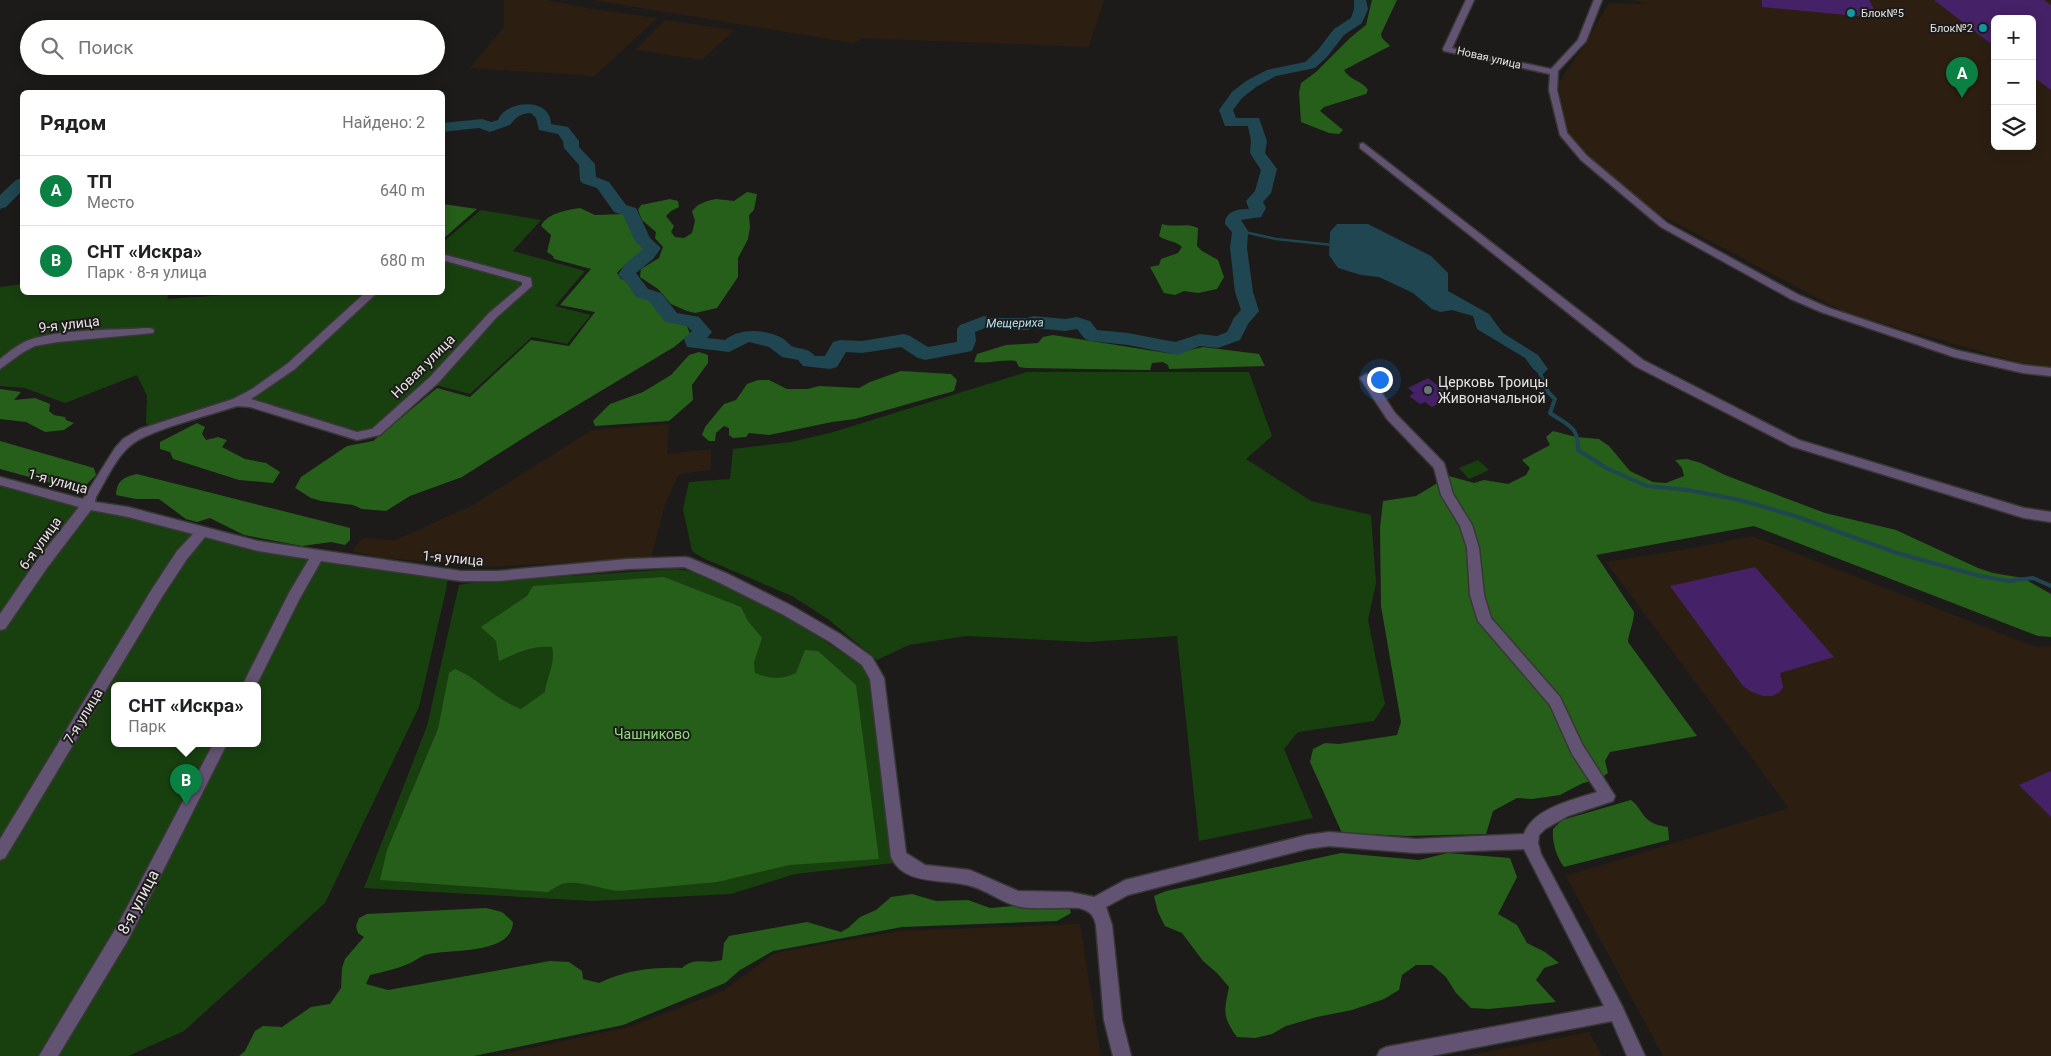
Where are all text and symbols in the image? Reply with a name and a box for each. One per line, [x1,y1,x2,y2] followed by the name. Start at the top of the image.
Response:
[1845,7,1857,19] marker: Блок№5
[1861,7,1904,20] place label: Блок№5
[1991,15,2036,150] map controls
[1991,15,2036,60] button: +
[20,20,445,75] search box
[1930,22,1973,35] place label: Блок№2
[1977,22,1989,34] marker: Блок№2
[38,34,66,62] icon: search
[78,36,134,59] text: Поиск
[1456,44,1522,72] street label: Новая улица
[1946,57,1978,98] pin: A
[1991,60,2036,105] button: −
[1991,105,2036,150] button: layers
[40,111,106,135] text: Рядом
[342,113,425,132] text: Найдено: 2
[87,170,112,193] text: ТП
[51,181,61,200] text: A
[380,181,425,200] text: 640 m
[87,193,134,212] text: Место
[87,240,202,263] text: СНТ «Искра»
[51,251,61,270] text: B
[380,251,425,270] text: 680 m
[87,263,207,282] text: Парк · 8-я улица
[38,312,100,336] street label: 9-я улица
[986,315,1044,331] water label: Мещериха
[388,331,458,401] street label: Новая улица
[1367,367,1393,393] your location
[1438,374,1548,406] place label: Церковь Троицы Живоначальной
[1422,384,1434,396] marker: Церковь Троицы Живоначальной
[26,465,90,497] street label: 1-я улица
[16,513,64,573] street label: 6-я улица
[422,547,484,569] street label: 1-я улица
[111,682,261,747] popup
[60,686,106,746] street label: 7-я улица
[128,694,244,717] text: СНТ «Искра»
[128,717,166,736] text: Парк
[614,726,690,742] park label: Чашниково
[170,764,202,805] pin: B
[113,867,163,937] street label: 8-я улица

